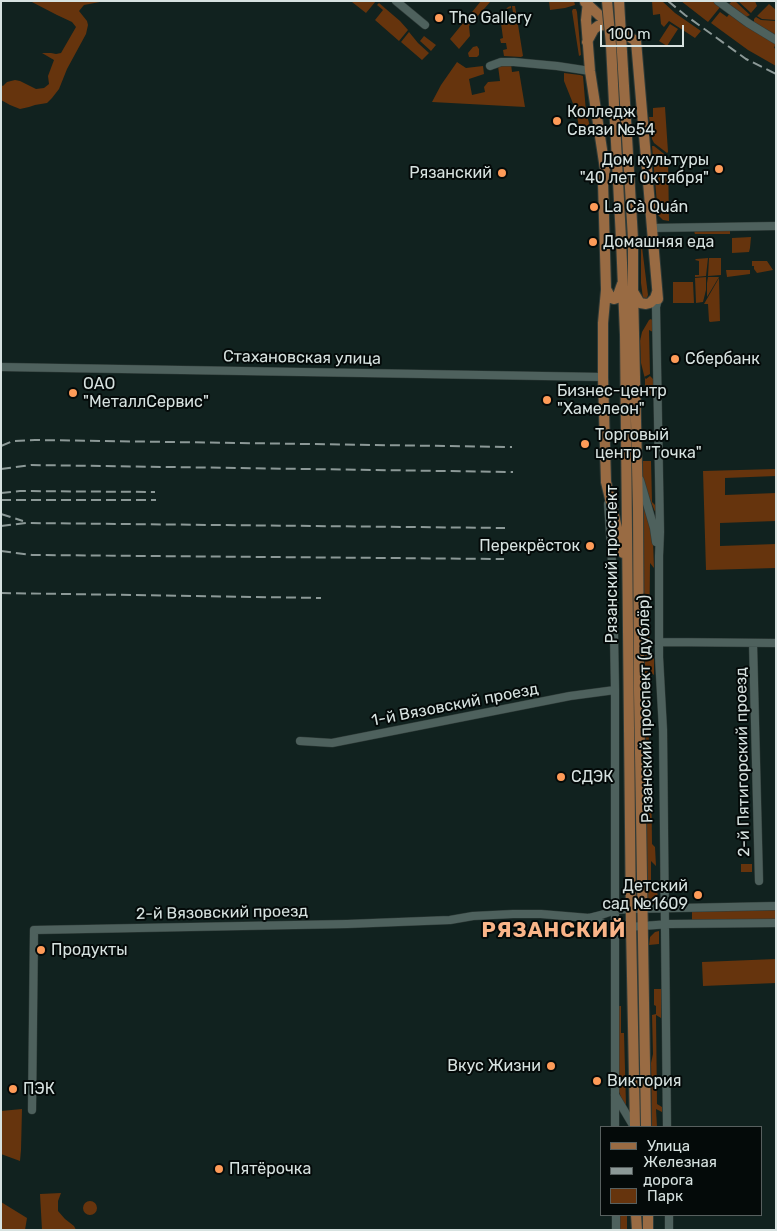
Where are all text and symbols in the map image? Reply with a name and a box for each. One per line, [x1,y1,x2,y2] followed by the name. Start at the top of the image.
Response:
[449,8,532,28] place label: The Gallery
[433,12,445,24] marker: The Gallery
[602,15,686,47] scale bar
[608,25,650,43] text: 100 m
[567,102,655,140] place label: Колледж Связи №54
[551,115,563,127] marker: Колледж Связи №54
[580,150,709,188] place label: Дом культуры "40 лет Октября"
[409,163,492,183] place label: Рязанский
[713,163,725,175] marker: Дом культуры "40 лет Октября"
[496,167,508,179] marker: Рязанский
[604,197,688,217] place label: La Cà Quán
[588,201,600,213] marker: La Cà Quán
[603,232,714,252] place label: Домашняя еда
[587,236,599,248] marker: Домашняя еда
[223,347,381,369] street label: Стахановская улица
[685,349,760,369] place label: Сбербанк
[669,353,681,365] marker: Сбербанк
[83,374,209,412] place label: ОАО "МеталлСервис"
[557,381,667,419] place label: Бизнес-центр "Хамелеон"
[67,387,79,399] marker: ОАО "МеталлСервис"
[541,394,553,406] marker: Бизнес-центр "Хамелеон"
[595,425,702,463] place label: Торговый центр "Точка"
[579,438,591,450] marker: Торговый центр "Точка"
[602,485,622,643] street label: Рязанский проспект
[479,536,580,556] place label: Перекрёсток
[584,540,596,552] marker: Перекрёсток
[634,595,658,823] street label: Рязанский проспект (дублёр)
[732,667,754,857] street label: 2-й Пятигорский проезд
[370,679,540,731] street label: 1-й Вязовский проезд
[571,767,613,787] place label: СДЭК
[555,771,567,783] marker: СДЭК
[602,876,688,914] place label: Детский сад №1609
[692,889,704,901] marker: Детский сад №1609
[136,902,308,924] street label: 2-й Вязовский проезд
[480,918,628,944] district label: РЯЗАНСКИЙ
[51,940,128,960] place label: Продукты
[35,944,47,956] marker: Продукты
[447,1056,541,1076] place label: Вкус Жизни
[545,1060,557,1072] marker: Вкус Жизни
[607,1071,681,1091] place label: Виктория
[591,1075,603,1087] marker: Виктория
[23,1079,55,1099] place label: ПЭК
[7,1083,19,1095] marker: ПЭК
[600,1126,762,1216] legend
[647,1137,690,1155] text: Улица
[643,1153,717,1189] text: Железная дорога
[229,1159,311,1179] place label: Пятёрочка
[213,1163,225,1175] marker: Пятёрочка
[647,1187,683,1205] text: Парк

